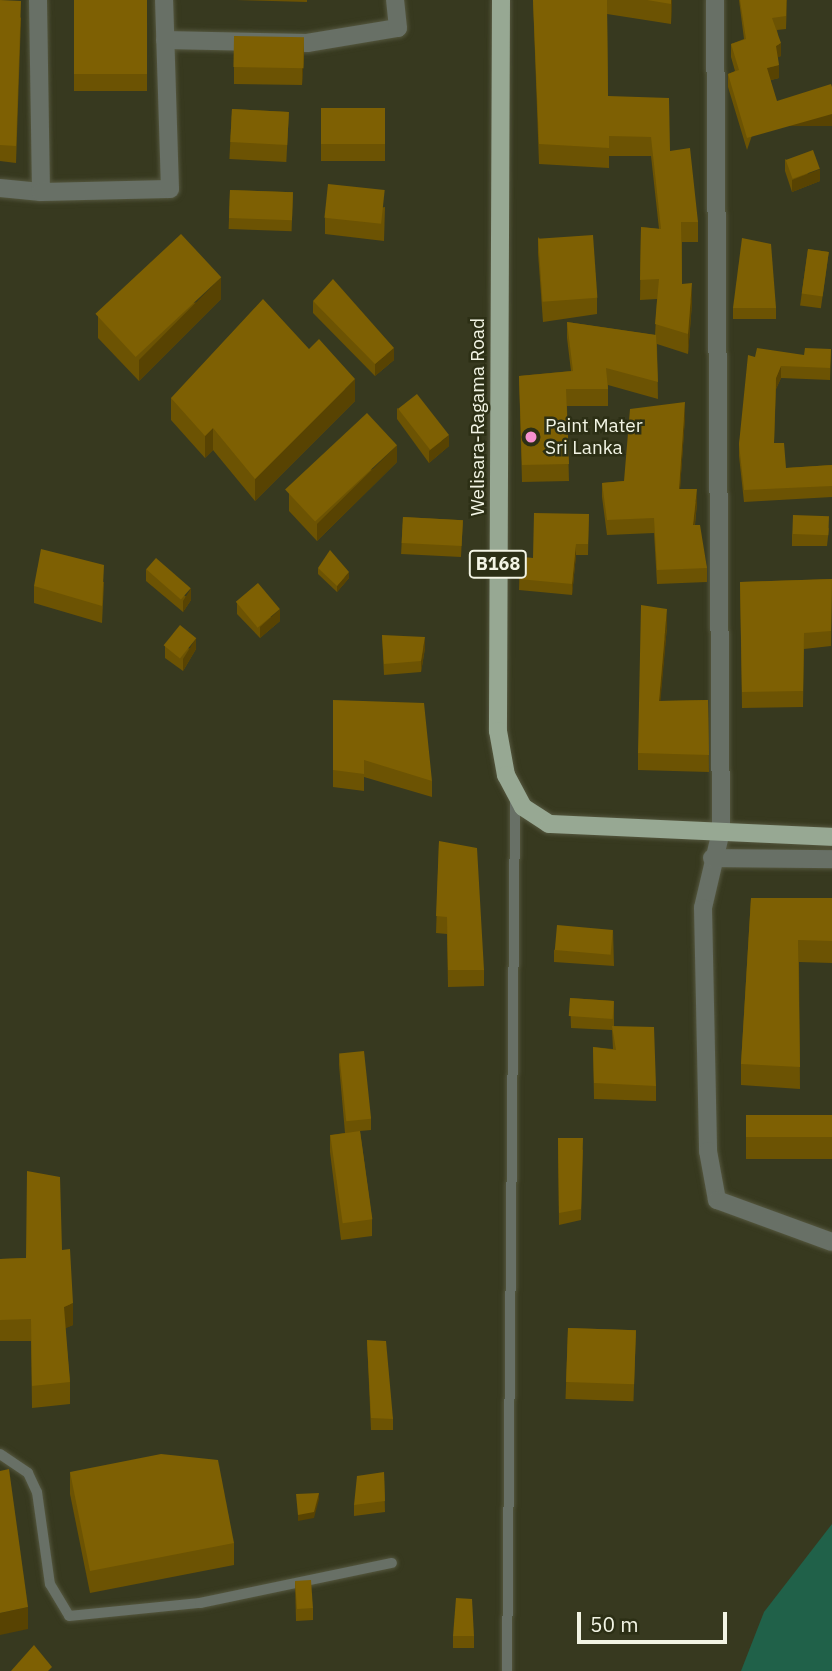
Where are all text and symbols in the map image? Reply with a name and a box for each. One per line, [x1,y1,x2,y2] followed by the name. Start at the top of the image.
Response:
[467,318,489,516] street label: Welisara-Ragama Road
[545,415,643,459] place label: Paint Mater Sri Lanka
[523,429,539,445] marker: Paint Mater Sri Lanka
[468,550,528,578] road number: B168
[580,1598,730,1642] scale bar
[590,1610,639,1638] text: 50 m

